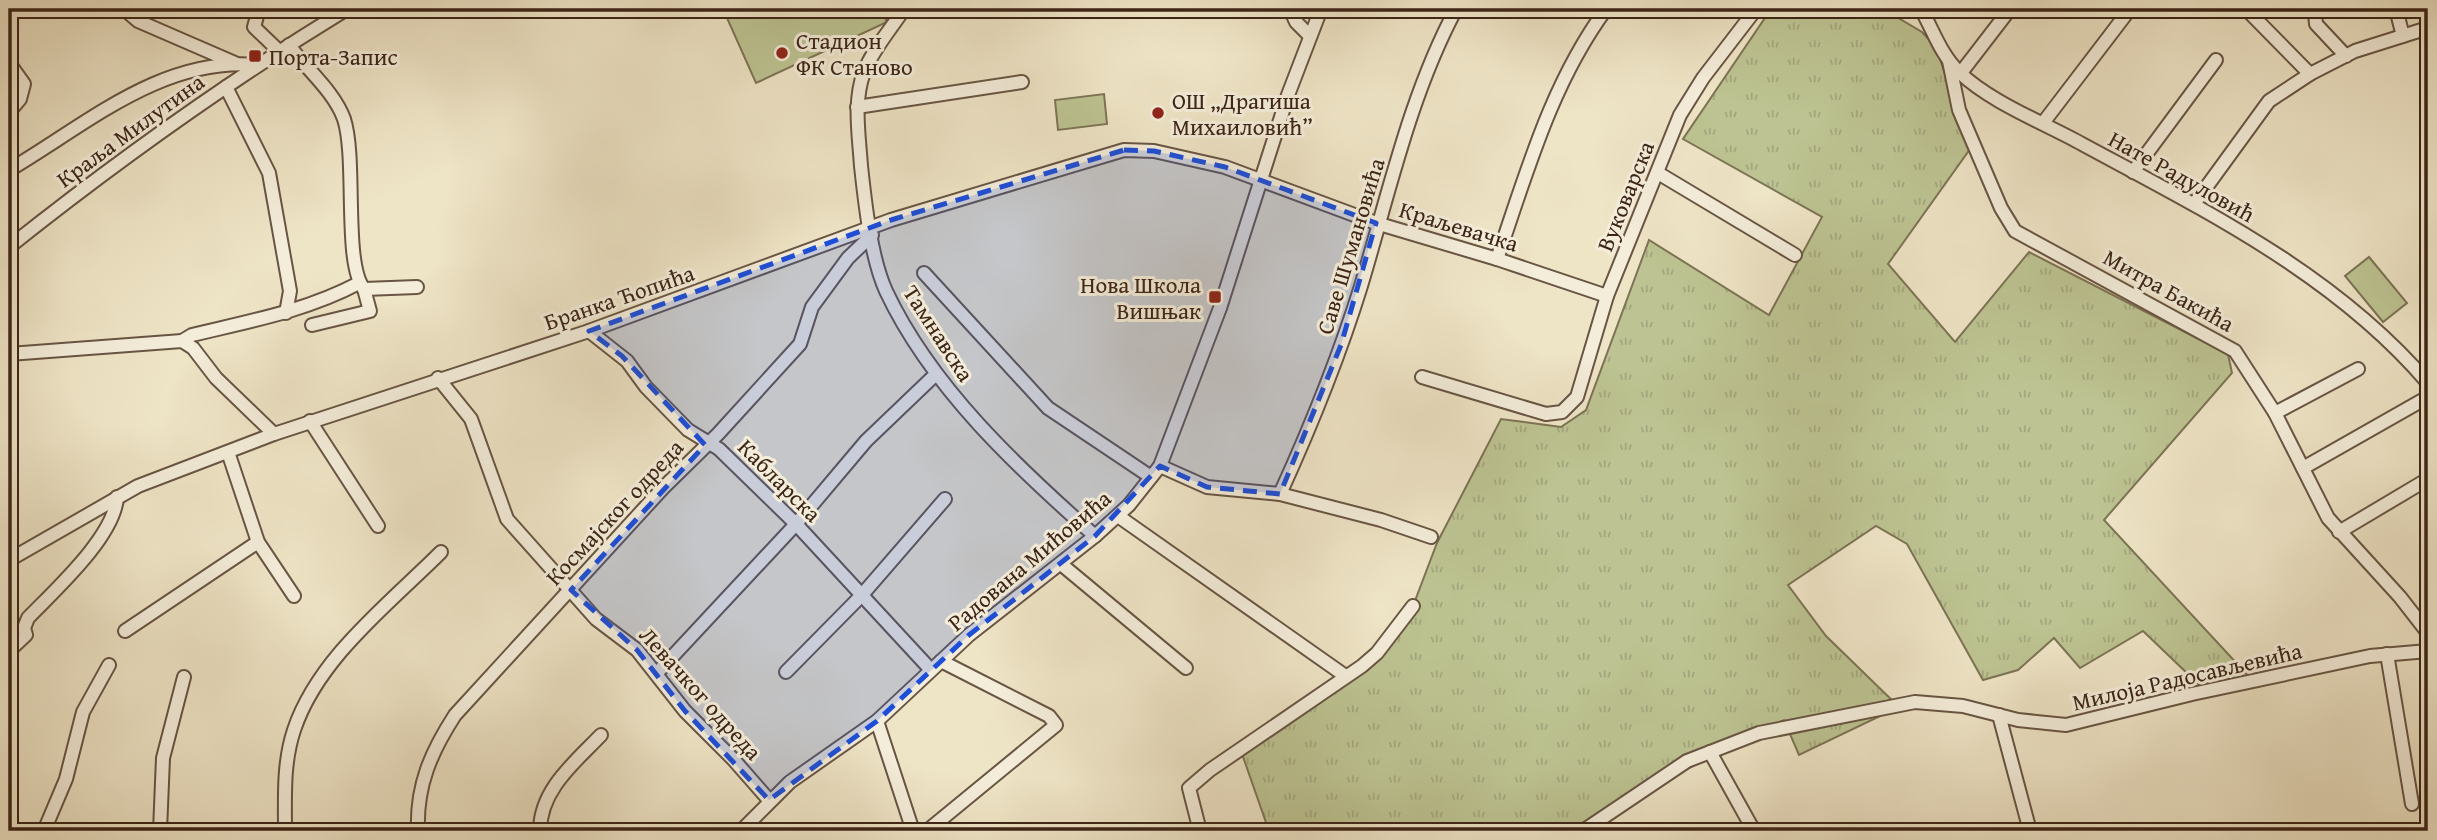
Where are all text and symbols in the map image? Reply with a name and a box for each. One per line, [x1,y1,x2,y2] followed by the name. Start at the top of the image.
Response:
[796,24,913,83] place label: Стадион ФК Станово
[269,40,398,73] place label: Порта-Запис
[774,45,790,61] marker: Стадион ФК Станово
[247,48,263,64] marker: Порта-Запис
[49,65,211,195] street label: Краља Милутина
[1172,84,1313,143] place label: ОШ „Драгиша Михаиловић”
[1150,105,1166,121] marker: ОШ „Драгиша Михаиловић”
[2103,122,2261,230] street label: Нате Радуловић
[1588,136,1662,256] street label: Вуковарска
[1308,154,1393,338] street label: Саве Шумановића
[1396,192,1523,260] street label: Краљевачка
[2098,240,2240,340] street label: Митра Бакића
[539,256,699,338] street label: Бранка Ћопића
[1080,268,1201,327] place label: Нова Школа Вишњак
[895,278,983,388] street label: Тамнавска
[1207,289,1223,305] marker: Нова Школа Вишњак
[731,431,829,529] street label: Кабларска
[537,432,691,592] street label: Космајског одреда
[940,482,1118,638] street label: Радована Мићовића
[632,619,770,767] street label: Левачког одреда
[2069,634,2305,718] street label: Милоја Радосављевића

